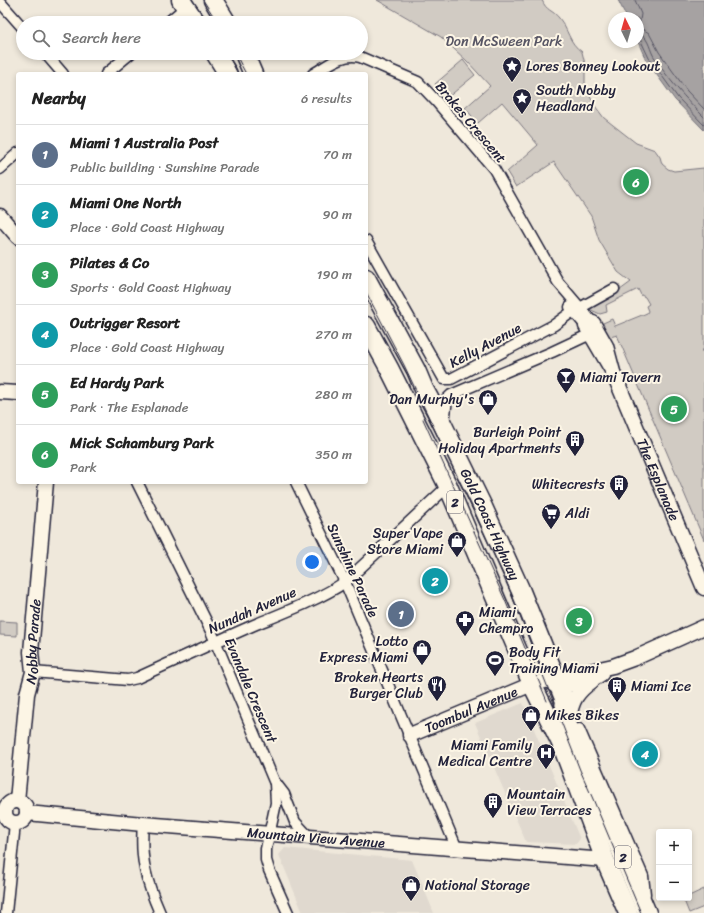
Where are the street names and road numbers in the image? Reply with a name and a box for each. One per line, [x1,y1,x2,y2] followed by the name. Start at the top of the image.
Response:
[429,76,513,169] street label: Brakes Crescent
[444,316,526,375] street label: Kelly Avenue
[629,434,686,525] street label: The Esplanade
[453,464,527,585] street label: Gold Coast Highway
[447,491,463,513] road number: 2
[320,519,385,622] street label: Sunshine Parade
[204,580,301,641] street label: Nundah Avenue
[18,598,49,687] street label: Nobby Parade
[217,634,285,748] street label: Evandale Crescent
[421,679,522,741] street label: Toombul Avenue
[246,820,386,856] street label: Mountain View Avenue
[615,846,631,868] road number: 2

